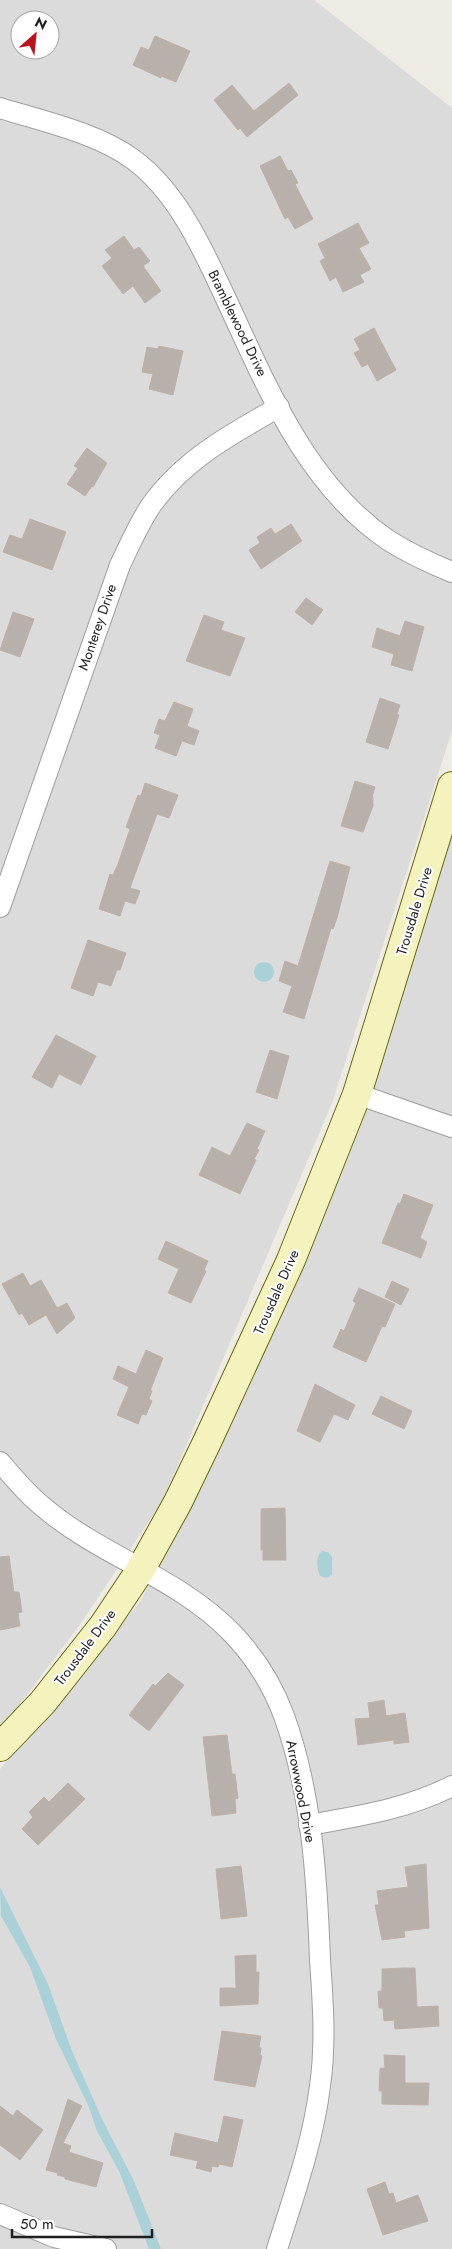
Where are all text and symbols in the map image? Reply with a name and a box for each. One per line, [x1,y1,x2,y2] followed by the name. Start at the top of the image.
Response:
[10,10,60,60] north arrow
[31,12,50,35] text: N
[204,266,272,380] street label: Bramblewood Drive
[73,581,121,673] street label: Monterey Drive
[391,865,437,957] street label: Trousdale Drive
[248,1246,304,1338] street label: Trousdale Drive
[50,1605,120,1689] street label: Trousdale Drive
[281,1738,321,1844] street label: Arrowwood Drive
[12,2206,152,2238] scale bar
[20,2213,54,2235] text: 50 m

